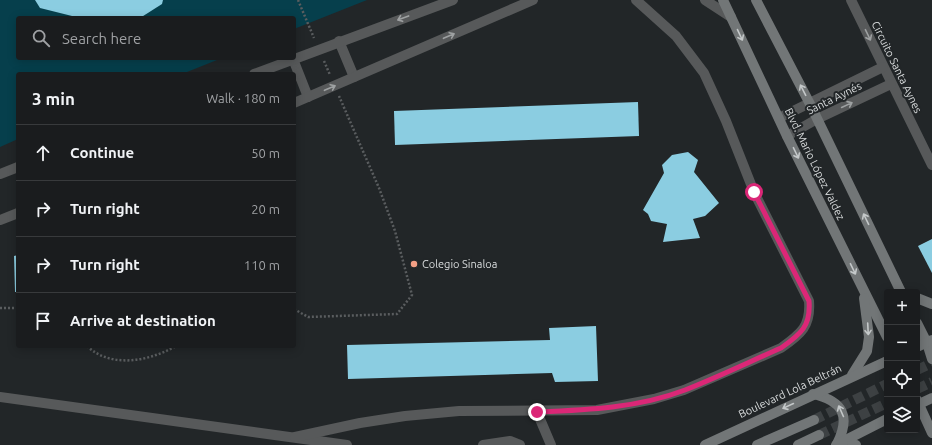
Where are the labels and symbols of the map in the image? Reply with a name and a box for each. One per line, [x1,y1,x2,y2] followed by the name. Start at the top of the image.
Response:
[396,15,409,22] one-way arrow
[870,19,925,115] street label: Circuito Santa Aynes
[737,29,744,41] one-way arrow
[865,29,872,41] one-way arrow
[443,32,455,39] one-way arrow
[805,79,864,116] street label: Santa Aynés
[323,83,335,91] one-way arrow
[799,84,806,96] one-way arrow
[840,101,852,108] one-way arrow
[783,106,847,222] street label: Blvd. Mario López Valdez
[792,146,800,158] one-way arrow
[745,183,763,201] route start
[862,214,869,226] one-way arrow
[422,258,497,270] place label: Colegio Sinaloa
[409,259,419,269] marker: Colegio Sinaloa
[850,263,857,275] one-way arrow
[865,322,872,335] one-way arrow
[737,362,843,420] street label: Boulevard Lola Beltrán
[528,403,546,421] route end
[782,403,794,410] one-way arrow
[837,405,844,417] one-way arrow

